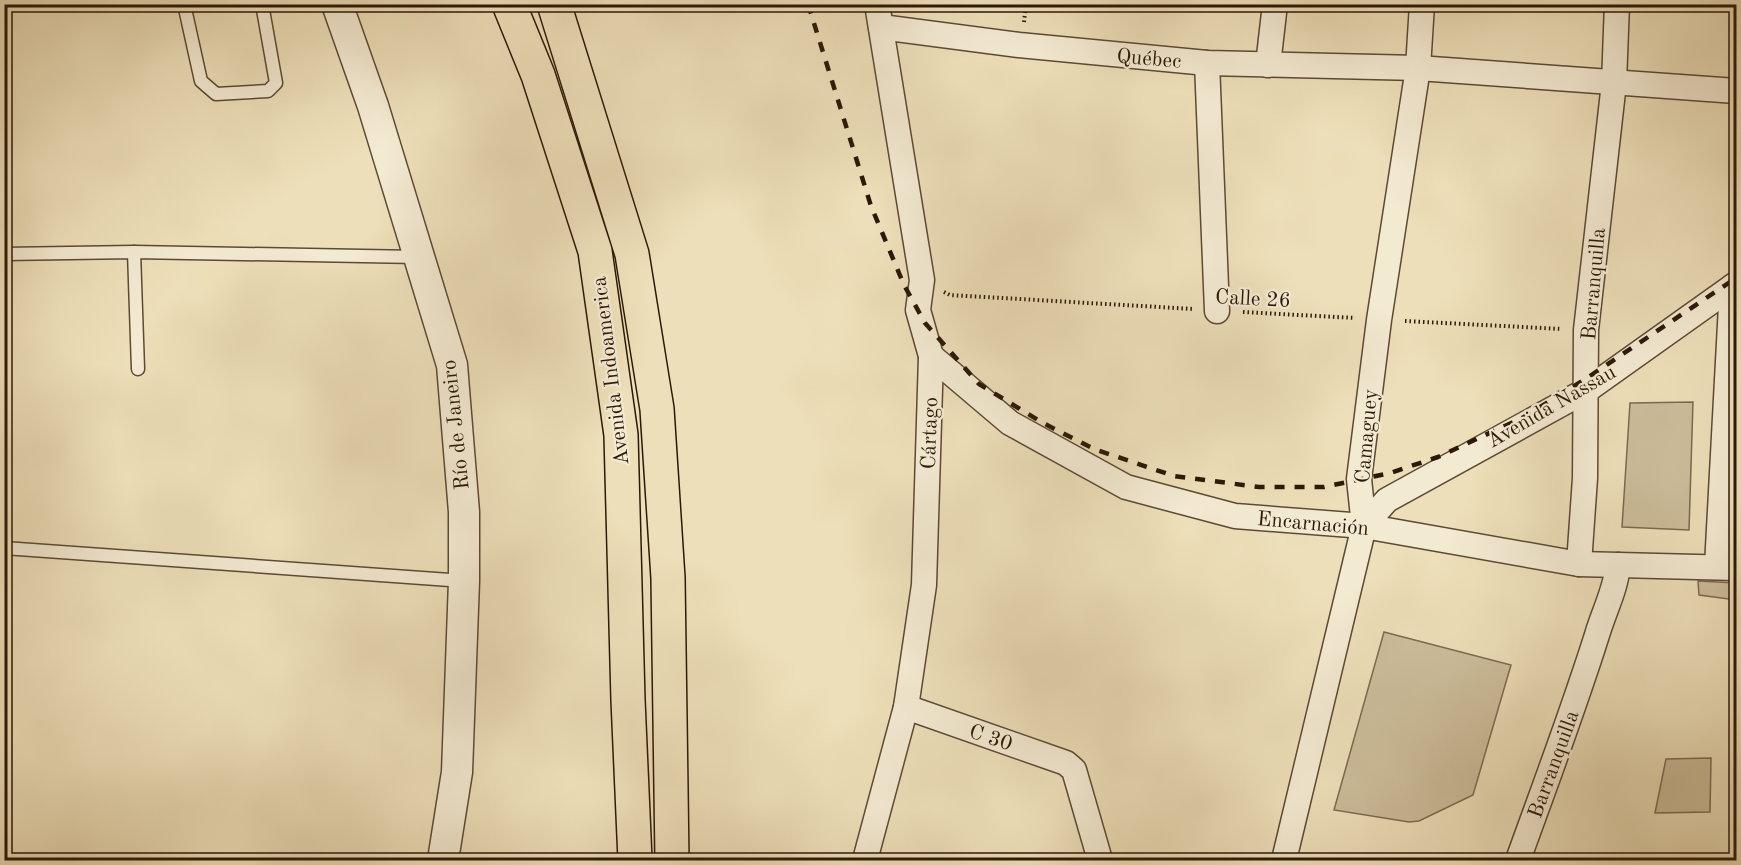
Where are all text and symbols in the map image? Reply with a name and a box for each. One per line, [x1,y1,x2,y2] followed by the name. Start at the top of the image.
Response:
[1115,46,1182,73] street label: Québec
[1579,227,1610,341] street label: Barranquilla
[589,275,634,466] street label: Avenida Indoamerica
[1215,287,1291,312] street label: Calle 26
[439,359,474,491] street label: Río de Janeiro
[1484,362,1620,453] street label: Avenida Nassau
[1353,388,1382,484] street label: Camaguey
[919,396,942,470] street label: Cártago
[1256,509,1370,540] street label: Encarnación
[1525,708,1584,821] street label: Barranquilla
[966,721,1015,756] street label: C 30

